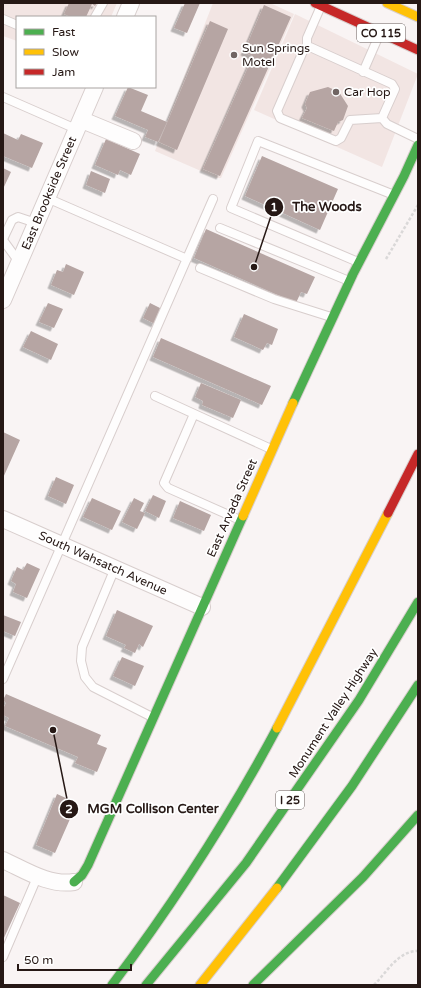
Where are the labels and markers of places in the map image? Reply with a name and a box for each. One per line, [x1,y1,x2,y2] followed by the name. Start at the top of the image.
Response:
[242,41,310,69] place label: Sun Springs Motel
[229,50,239,60] marker: Sun Springs Motel
[344,85,391,99] place label: Car Hop
[331,87,341,97] marker: Car Hop
[264,194,370,219] callout: The Woods
[59,796,227,821] callout: MGM Collison Center

